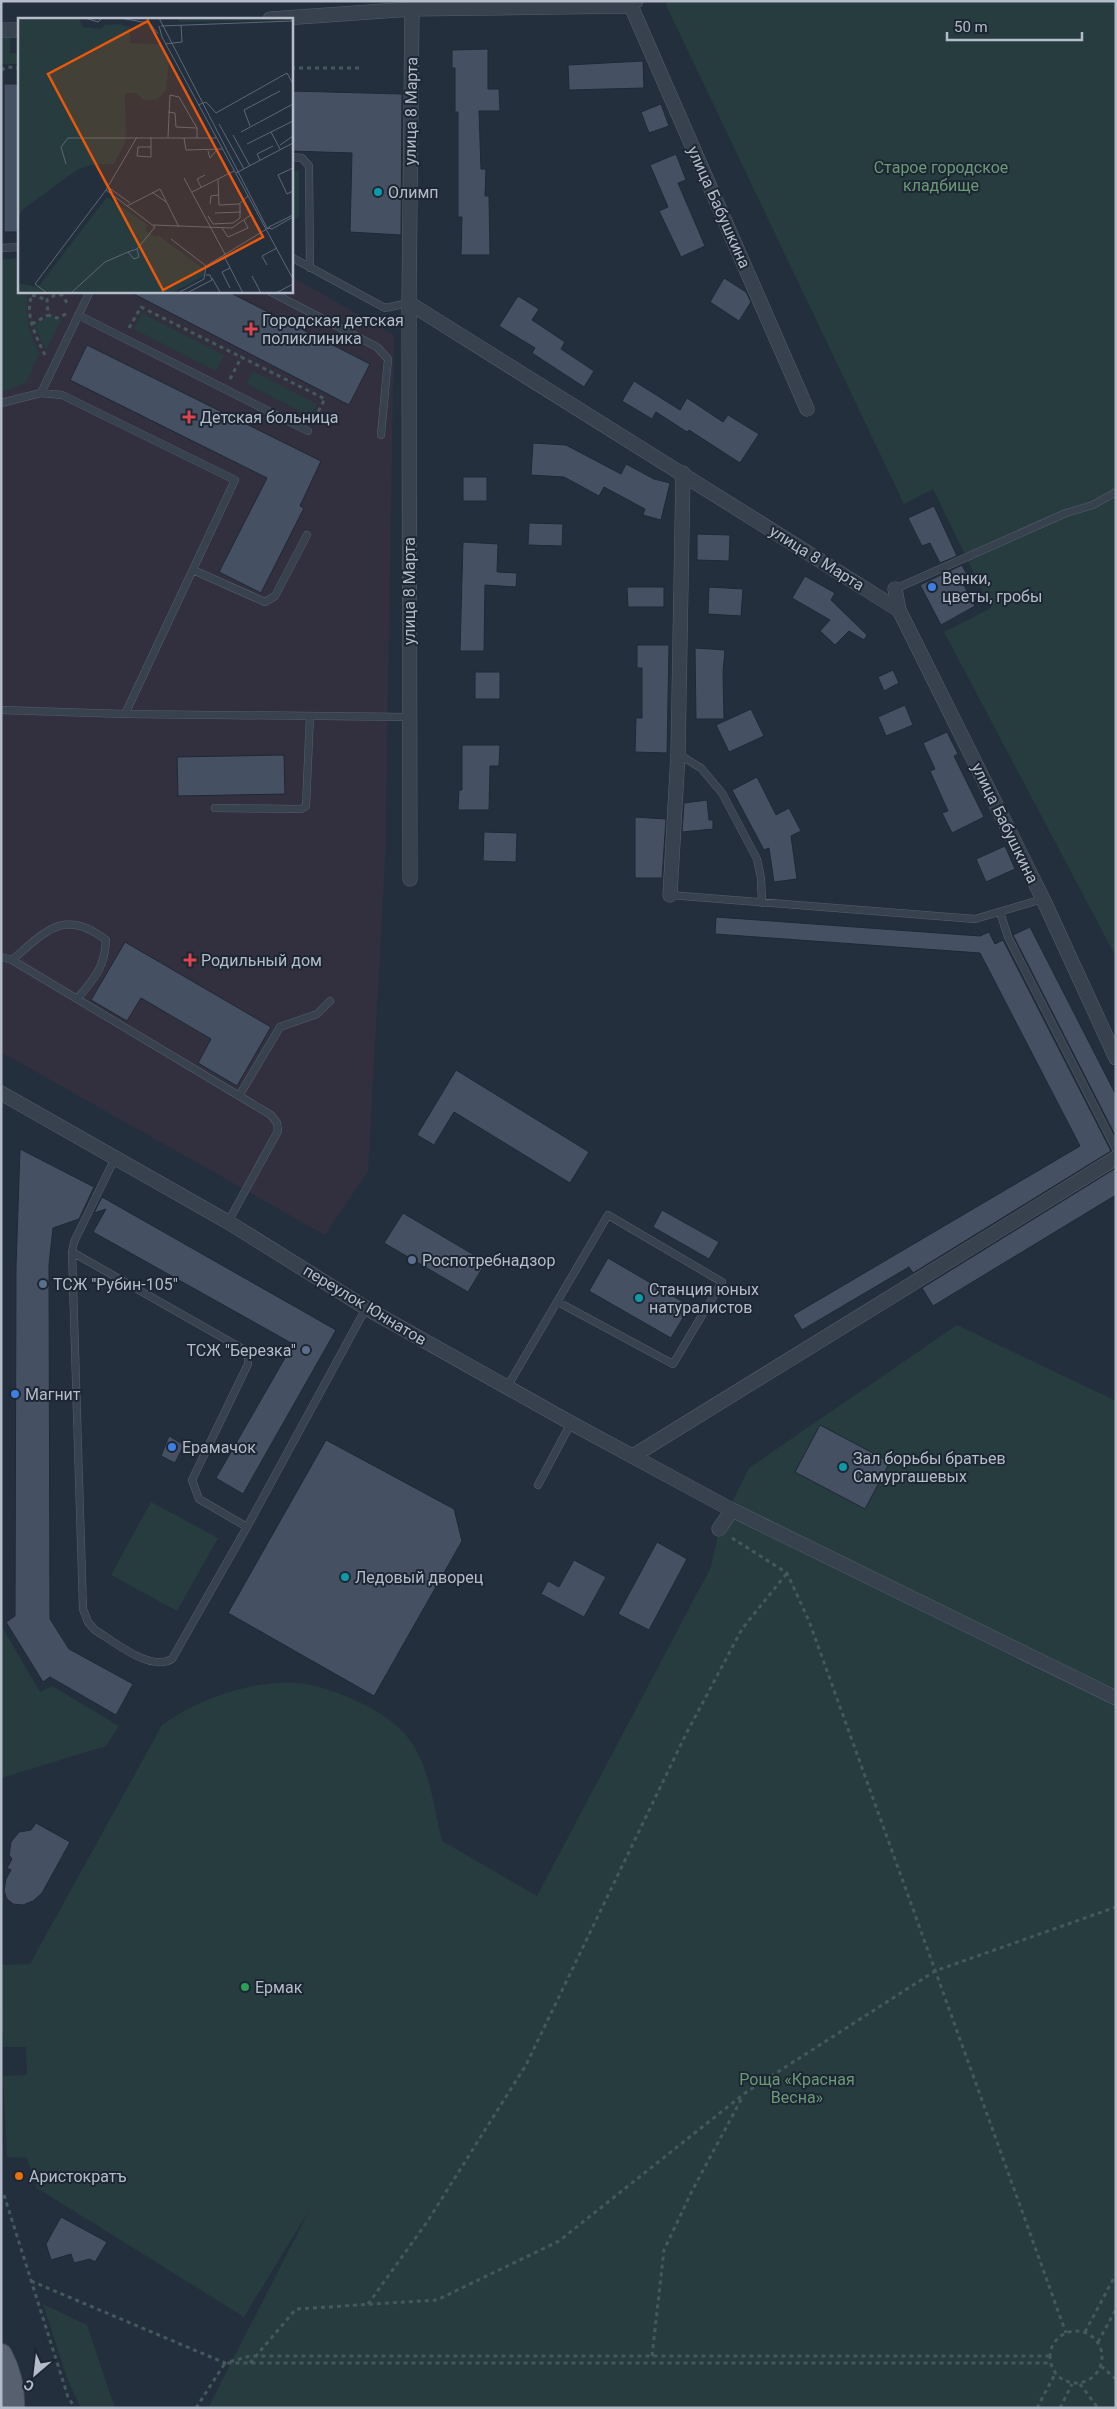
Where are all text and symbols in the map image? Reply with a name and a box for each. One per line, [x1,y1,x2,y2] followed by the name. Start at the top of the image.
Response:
[947,10,1082,42] scale bar
[18,18,292,292] inset map
[954,18,988,36] text: 50 m
[401,57,421,165] street label: улица 8 Марта
[684,143,754,271] street label: улица Бабушкина
[874,158,1008,195] park label: Старое городское кладбище
[388,183,439,202] place label: Олимп
[372,186,384,198] marker: Олимп
[262,311,404,348] place label: Городская детская поликлиника
[244,322,258,336] marker: Городская детская поликлиника
[200,408,338,427] place label: Детская больница
[182,410,196,424] marker: Детская больница
[766,521,868,595] street label: улица 8 Марта
[400,537,419,645] street label: улица 8 Марта
[942,569,1042,606] place label: Венки, цветы, гробы
[926,581,938,593] marker: Венки, цветы, гробы
[968,760,1042,886] street label: улица Бабушкина
[201,951,322,970] place label: Родильный дом
[183,953,197,967] marker: Родильный дом
[422,1251,555,1270] place label: Роспотребнадзор
[406,1254,418,1266] marker: Роспотребнадзор
[300,1261,430,1349] street label: переулок Юннатов
[53,1275,178,1294] place label: ТСЖ "Рубин-105"
[37,1278,49,1290] marker: ТСЖ "Рубин-105"
[649,1280,759,1317] place label: Станция юных натуралистов
[633,1292,645,1304] marker: Станция юных натуралистов
[187,1341,296,1360] place label: ТСЖ "Березка"
[300,1344,312,1356] marker: ТСЖ "Березка"
[25,1385,81,1404] place label: Магнит
[9,1388,21,1400] marker: Магнит
[182,1438,256,1457] place label: Ерамачок
[166,1441,178,1453] marker: Ерамачок
[853,1449,1006,1486] place label: Зал борьбы братьев Самургашевых
[837,1461,849,1473] marker: Зал борьбы братьев Самургашевых
[355,1568,484,1587] place label: Ледовый дворец
[339,1571,351,1583] marker: Ледовый дворец
[255,1978,303,1997] place label: Ермак
[239,1981,251,1993] marker: Ермак
[739,2070,855,2107] park label: Роща «Красная Весна»
[29,2167,126,2186] place label: Аристократъ
[13,2170,25,2182] marker: Аристократъ
[10,2349,60,2399] north arrow
[21,2376,37,2395] text: С

